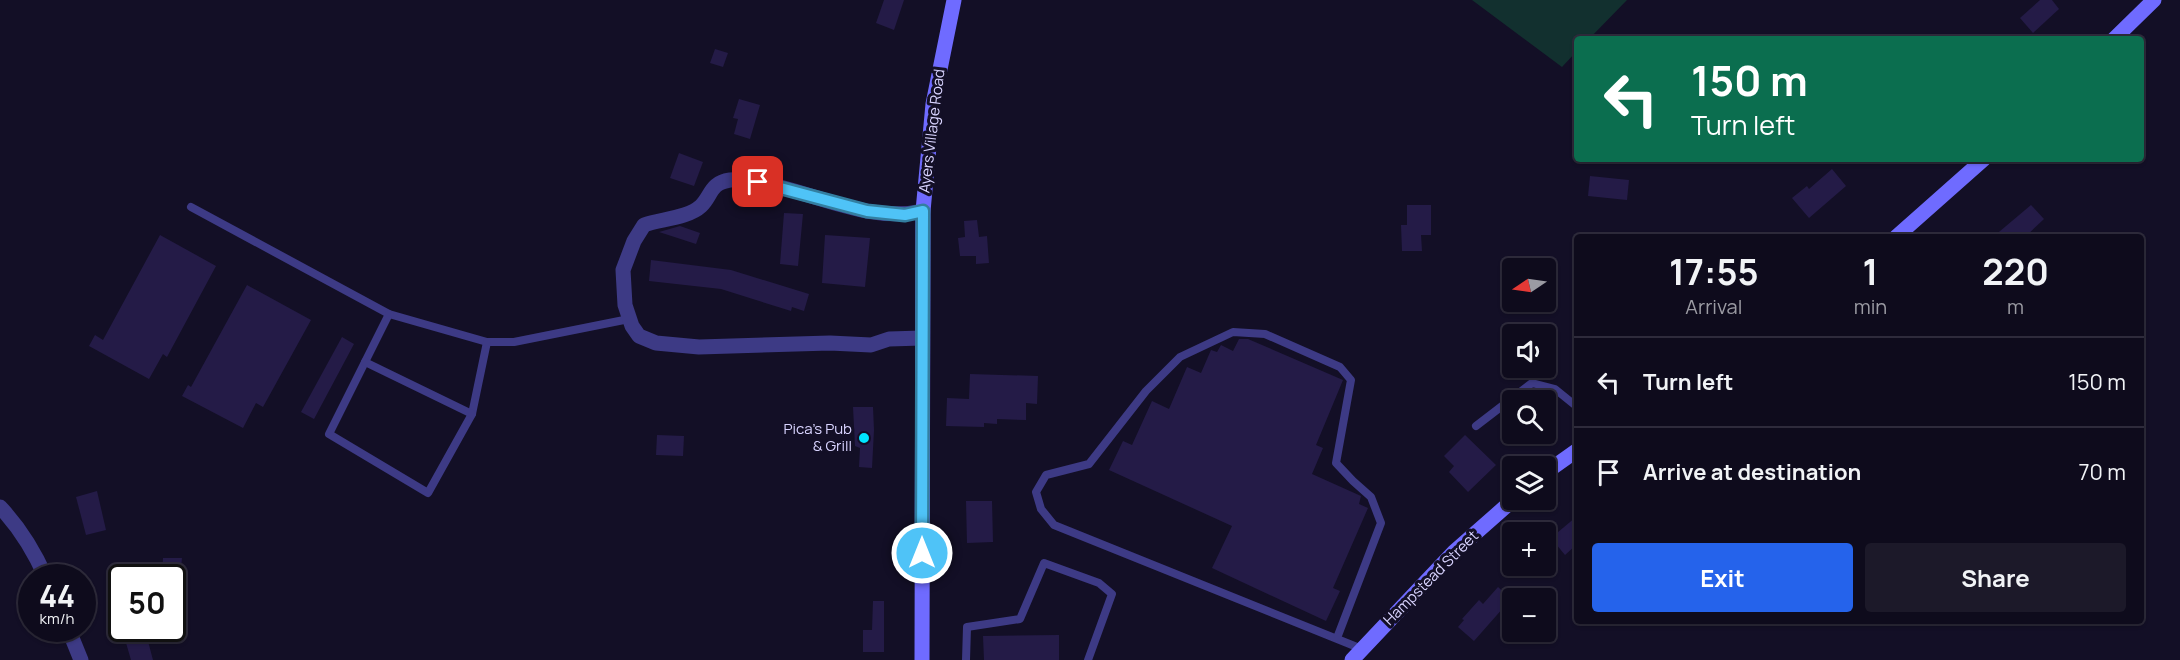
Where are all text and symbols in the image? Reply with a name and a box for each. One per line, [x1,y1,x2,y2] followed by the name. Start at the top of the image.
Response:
[1691,51,1808,109] text: 150 m
[1592,60,1670,138] icon: left
[913,68,950,194] street label: Ayers Village Road
[1691,106,1795,143] text: Turn left
[732,156,783,207] pin
[741,165,774,198] icon: arrive
[1669,247,1759,296] text: 17:55
[1863,247,1878,296] text: 1
[1982,247,2049,296] text: 220
[1502,258,1556,312] north arrow
[1502,258,1556,642] map controls
[1685,293,1742,320] text: Arrival
[1854,293,1887,320] text: min
[2007,293,2024,320] text: m
[1502,324,1556,378] button: sound
[1592,366,1625,399] icon: left
[1643,367,1733,397] text: Turn left
[2068,367,2126,397] text: 150 m
[1502,390,1556,444] button: search
[783,418,852,456] place label: Pica's Pub & Grill
[857,431,871,445] marker: Pica's Pub & Grill
[1502,456,1556,510] button: layers
[1592,456,1625,489] icon: arrive
[1643,457,1861,487] text: Arrive at destination
[2078,457,2126,487] text: 70 m
[890,521,954,585] position arrow
[1502,522,1556,576] button: +
[1378,525,1483,630] street label: Hampstead Street
[1592,543,1853,612] button: Exit
[1865,543,2126,612] button: Share
[108,564,186,642] speed limit sign: 50
[39,575,75,616] text: 44
[1502,588,1556,642] button: −
[40,608,74,629] text: km/h

